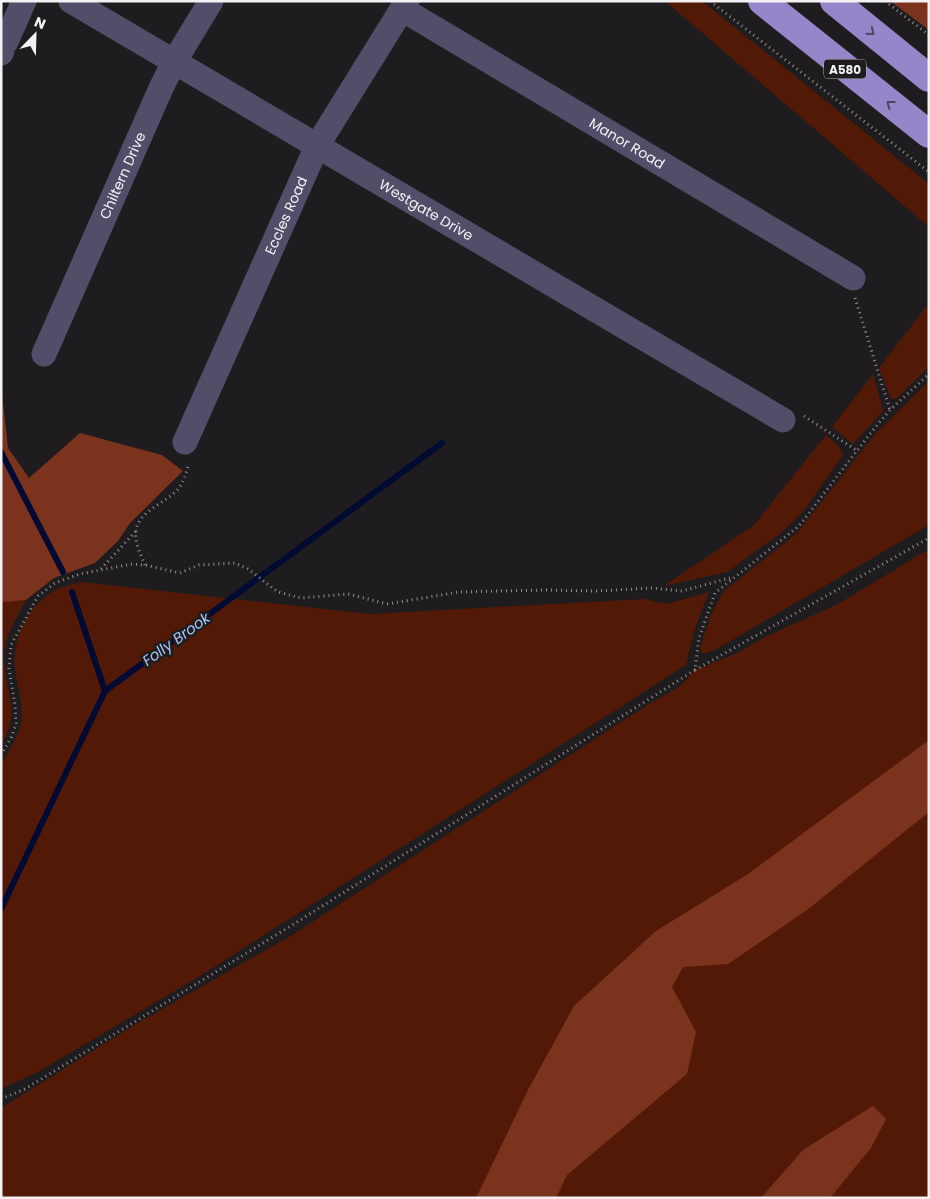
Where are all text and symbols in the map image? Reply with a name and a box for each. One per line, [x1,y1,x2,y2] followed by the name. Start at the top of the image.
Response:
[10,10,60,60] north arrow
[31,12,49,34] text: N
[866,27,875,36] one-way arrow
[824,60,866,78] road number: A580
[887,102,896,110] one-way arrow
[585,113,669,174] street label: Manor Road
[95,128,151,222] street label: Chiltern Drive
[260,173,312,258] street label: Eccles Road
[375,174,477,246] street label: Westgate Drive
[138,606,215,671] water label: Folly Brook

